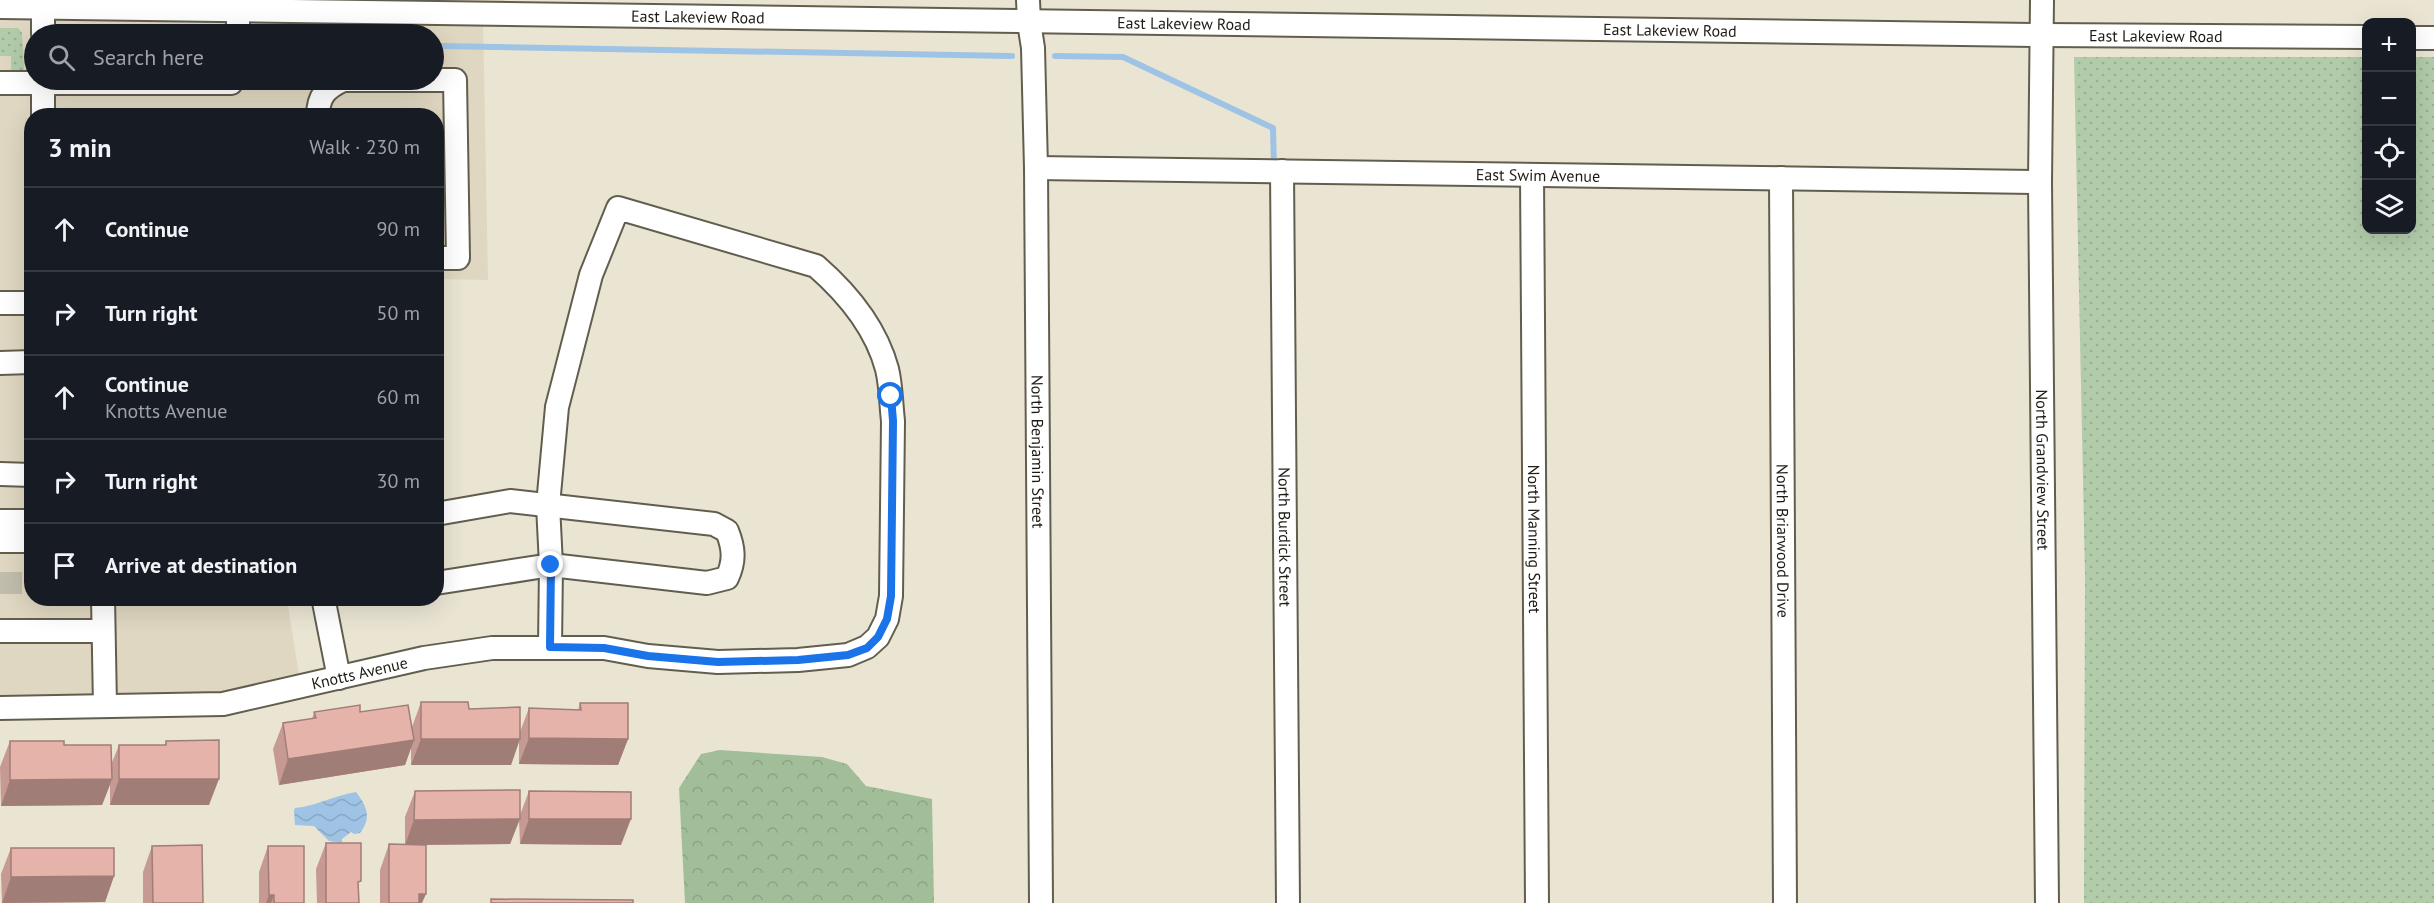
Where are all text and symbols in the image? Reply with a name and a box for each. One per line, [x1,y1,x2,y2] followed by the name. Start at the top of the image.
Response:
[631,6,765,27] street label: East Lakeview Road
[1117,12,1251,34] street label: East Lakeview Road
[2362,18,2416,234] map controls
[2362,18,2416,72] button: +
[1603,19,1737,41] street label: East Lakeview Road
[24,24,444,90] search box
[2089,25,2223,46] street label: East Lakeview Road
[45,41,78,74] icon: search
[93,43,204,71] text: Search here
[2362,72,2416,126] button: −
[2362,126,2416,180] button: locate
[48,131,111,164] text: 3 min
[309,134,420,160] text: Walk · 230 m
[1476,164,1600,186] street label: East Swim Avenue
[2362,180,2416,234] button: layers
[48,213,81,246] icon: ahead
[105,215,189,243] text: Continue
[377,216,420,242] text: 90 m
[48,297,81,330] icon: right
[105,299,197,327] text: Turn right
[377,300,420,326] text: 50 m
[105,370,189,398] text: Continue
[1027,375,1048,529] street label: North Benjamin Street
[48,381,81,414] icon: ahead
[877,382,903,408] route start
[377,384,420,410] text: 60 m
[2032,389,2054,551] street label: North Grandview Street
[105,398,227,424] text: Knotts Avenue
[1773,464,1793,618] street label: North Briarwood Drive
[48,465,81,498] icon: right
[1524,465,1545,614] street label: North Manning Street
[105,467,197,495] text: Turn right
[1274,467,1296,607] street label: North Burdick Street
[377,468,420,494] text: 30 m
[48,549,81,582] icon: arrive
[105,551,297,579] text: Arrive at destination
[537,551,563,577] route end
[309,652,409,693] street label: Knotts Avenue

